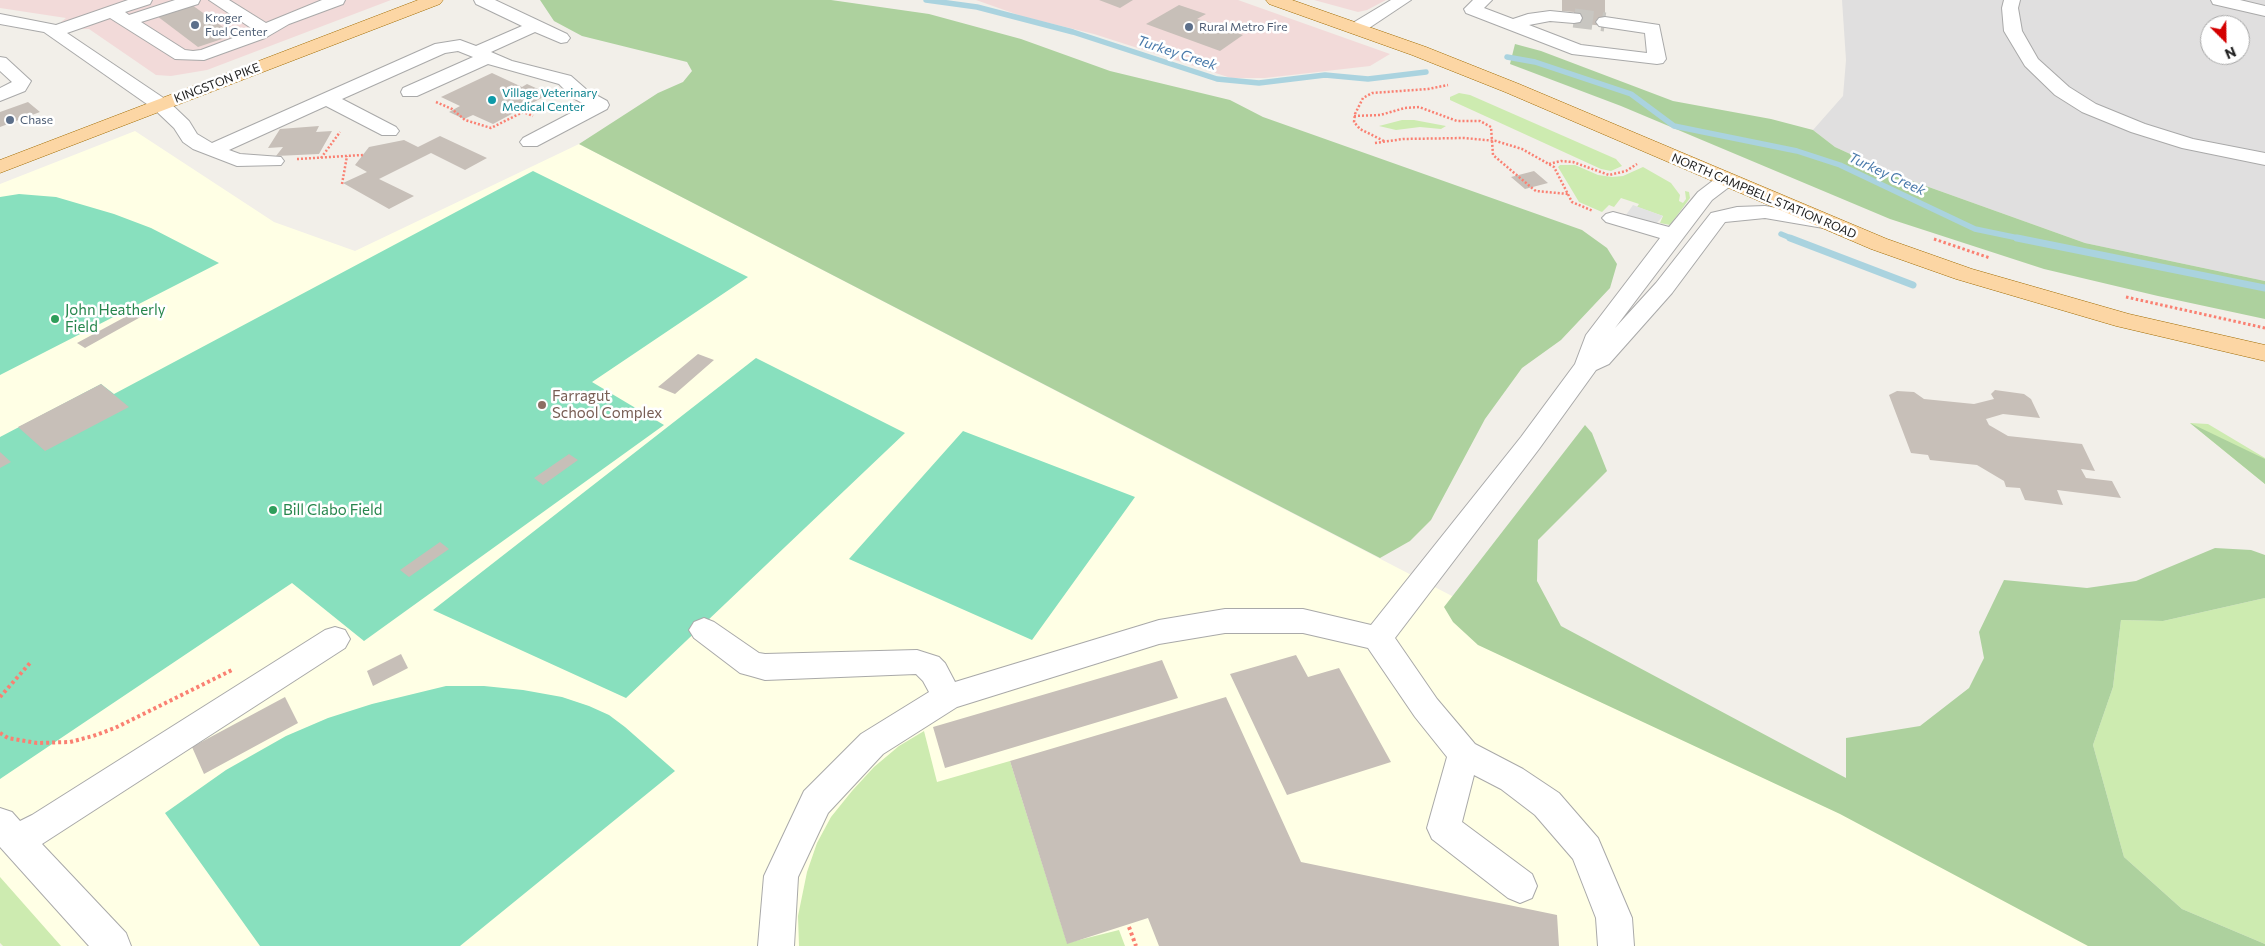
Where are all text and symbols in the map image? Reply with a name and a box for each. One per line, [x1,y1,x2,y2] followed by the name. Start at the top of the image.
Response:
[205,11,267,39] place label: Kroger Fuel Center
[2200,15,2250,65] north arrow
[189,19,201,31] marker: Kroger Fuel Center
[1199,20,1288,34] place label: Rural Metro Fire
[1183,21,1195,33] marker: Rural Metro Fire
[1135,32,1219,74] water label: Turkey Creek
[2223,43,2239,63] text: N
[172,60,262,106] street label: KINGSTON PIKE
[502,86,598,114] place label: Village Veterinary Medical Center
[486,94,498,106] marker: Village Veterinary Medical Center
[20,113,53,127] place label: Chase
[4,114,16,126] marker: Chase
[1846,149,1928,199] water label: Turkey Creek
[1669,150,1859,242] street label: NORTH CAMPBELL STATION ROAD
[65,301,166,336] place label: John Heatherly Field
[49,313,61,325] marker: John Heatherly Field
[552,387,662,422] place label: Farragut School Complex
[536,399,548,411] marker: Farragut School Complex
[283,501,383,519] place label: Bill Clabo Field
[267,504,279,516] marker: Bill Clabo Field

